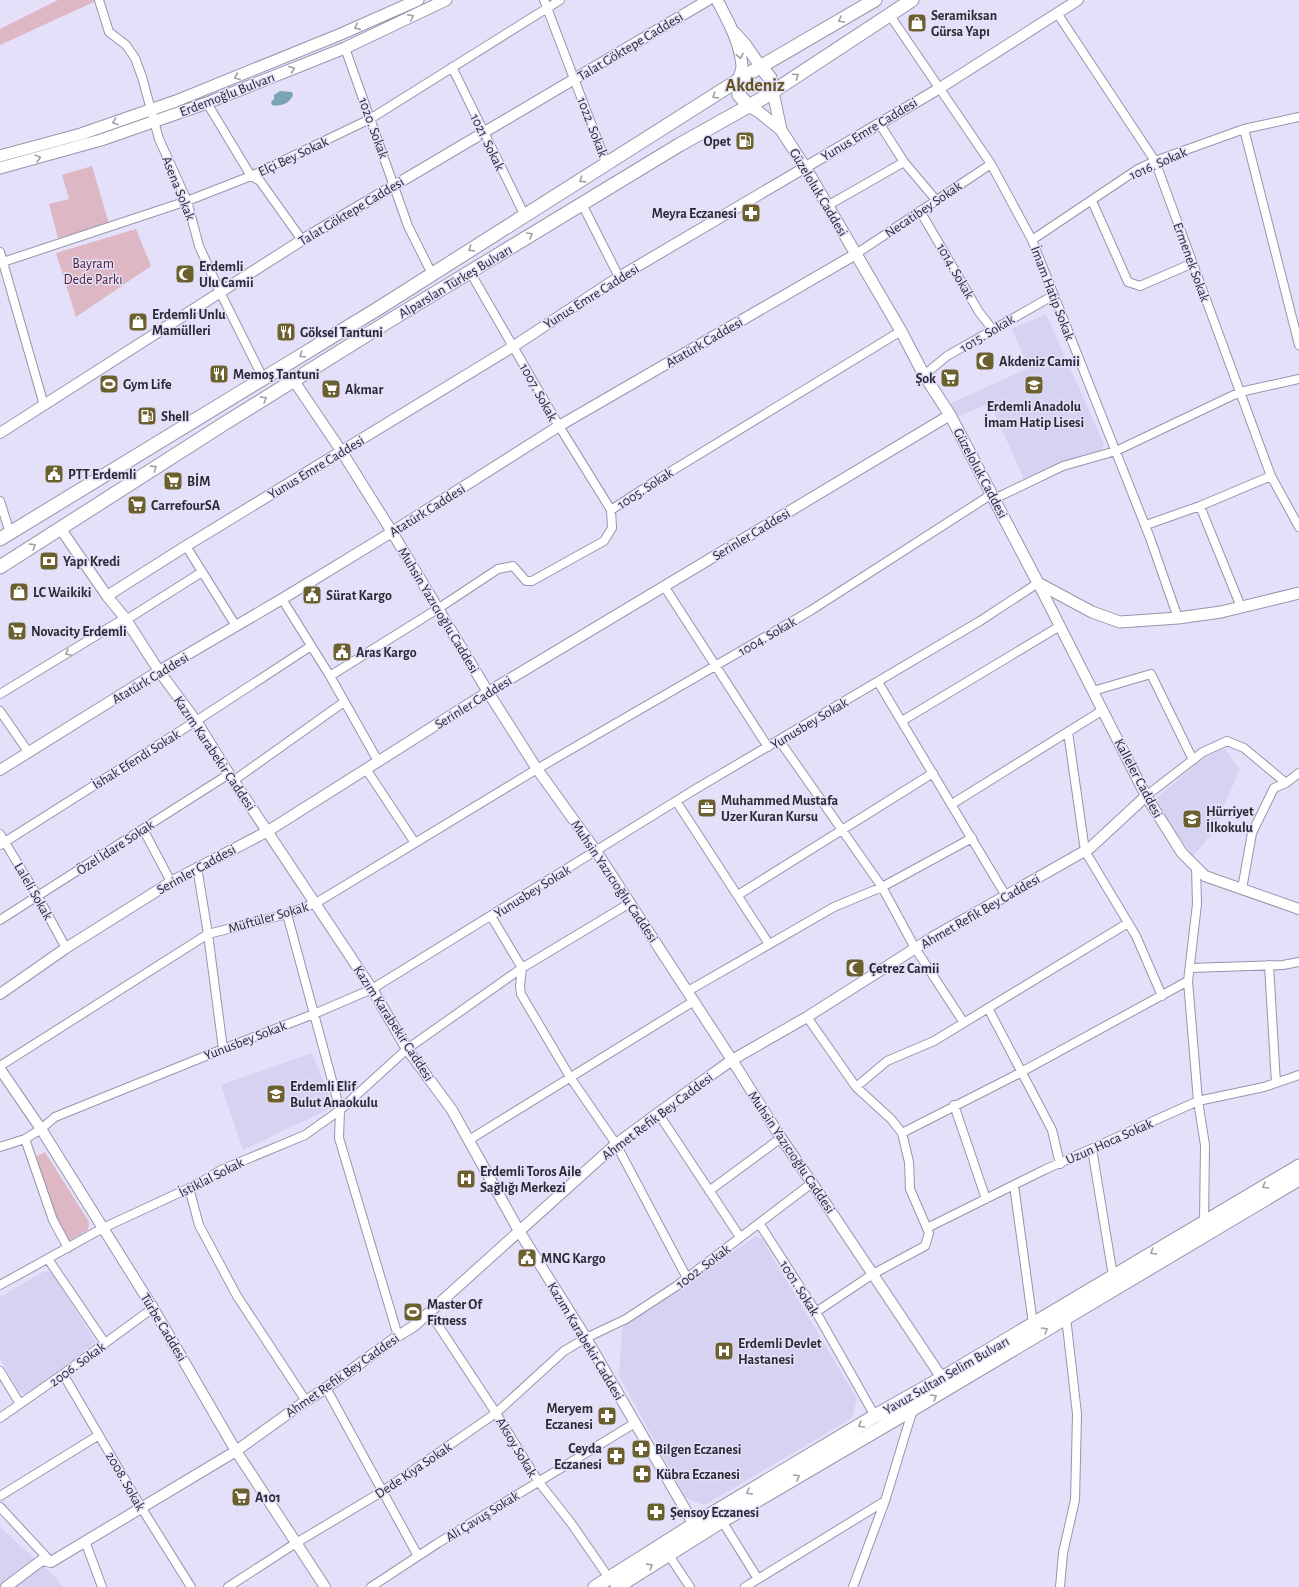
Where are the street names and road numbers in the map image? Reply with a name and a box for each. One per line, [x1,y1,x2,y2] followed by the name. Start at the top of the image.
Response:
[575,10,686,84] street label: Talat Göktepe Caddesi
[178,70,277,120] street label: Erdemoğlu Bulvarı
[356,96,391,161] street label: 1020. Sokak
[574,96,610,160] street label: 1022. Sokak
[819,96,920,164] street label: Yunus Emre Caddesi
[467,112,507,173] street label: 1021. Sokak
[256,134,331,179] street label: Elçi Bey Sokak
[1128,145,1190,183] street label: 1016. Sokak
[786,146,850,239] street label: Güzeloluk Caddesi
[159,154,198,223] street label: Asena Sokak
[296,175,407,249] street label: Talat Göktepe Caddesi
[883,179,965,241] street label: Necatibey Sokak
[1170,221,1212,304] street label: Ermenek Sokak
[934,241,977,302] street label: 1014. Sokak
[396,243,515,321] street label: Alparslan Türkeş Bulvarı
[1028,243,1080,343] street label: İmam Hatip Sokak
[541,262,642,332] street label: Yunus Emre Caddesi
[958,312,1018,355] street label: 1015. Sokak
[663,315,746,371] street label: Atatürk Caddesi
[517,361,560,424] street label: 1007. Sokak
[950,426,1010,521] street label: Güzeloluk Caddesi
[266,434,367,502] street label: Yunus Emre Caddesi
[615,465,676,512] street label: 1005. Sokak
[387,482,468,540] street label: Atatürk Caddesi
[710,506,793,563] street label: Serinler Caddesi
[395,545,481,676] street label: Muhsin Yazıcıoğlu Caddesi
[736,614,799,659] street label: 1004. Sokak
[110,651,191,707] street label: Atatürk Caddesi
[433,674,515,732] street label: Serinler Caddesi
[171,694,258,813] street label: Kazım Karabekir Caddesi
[769,695,851,752] street label: Yunusbey Sokak
[89,724,183,792] street label: İshak Efendi Sokak
[1111,737,1165,820] street label: Kalleler Caddesi
[73,815,157,878] street label: Özel İdare Sokak
[568,818,660,945] street label: Muhsin Yazıcıoğlu Caddesi
[155,842,238,897] street label: Serinler Caddesi
[11,860,55,923] street label: Laleli Sokak
[492,862,574,921] street label: Yunusbey Sokak
[918,872,1043,952] street label: Ahmet Refik Bey Caddesi
[227,900,311,936] street label: Müftüler Sokak
[351,963,436,1084] street label: Kazım Karabekir Caddesi
[202,1019,289,1063] street label: Yunusbey Sokak
[599,1071,716,1163] street label: Ahmet Refik Bey Caddesi
[745,1089,837,1216] street label: Muhsin Yazıcıoğlu Caddesi
[1064,1116,1155,1167] street label: Uzun Hoca Sokak
[175,1153,247,1200] street label: İstiklal Sokak
[674,1242,734,1292] street label: 1002. Sokak
[777,1258,822,1319] street label: 1001. Sokak
[544,1280,626,1403] street label: Kazım Karabekir Caddesi
[137,1291,189,1364] street label: Türbe Caddesi
[283,1331,402,1420] street label: Ahmet Refik Bey Caddesi
[881,1334,1012,1418] street label: Yavuz Sultan Selim Bulvarı
[47,1340,109,1390] street label: 2006. Sokak
[493,1415,540,1480] street label: Aksoy Sokak
[373,1440,455,1502] street label: Dede Kiya Sokak
[103,1450,148,1514] street label: 2008. Sokak
[443,1488,522,1545] street label: Ali Çavuş Sokak

